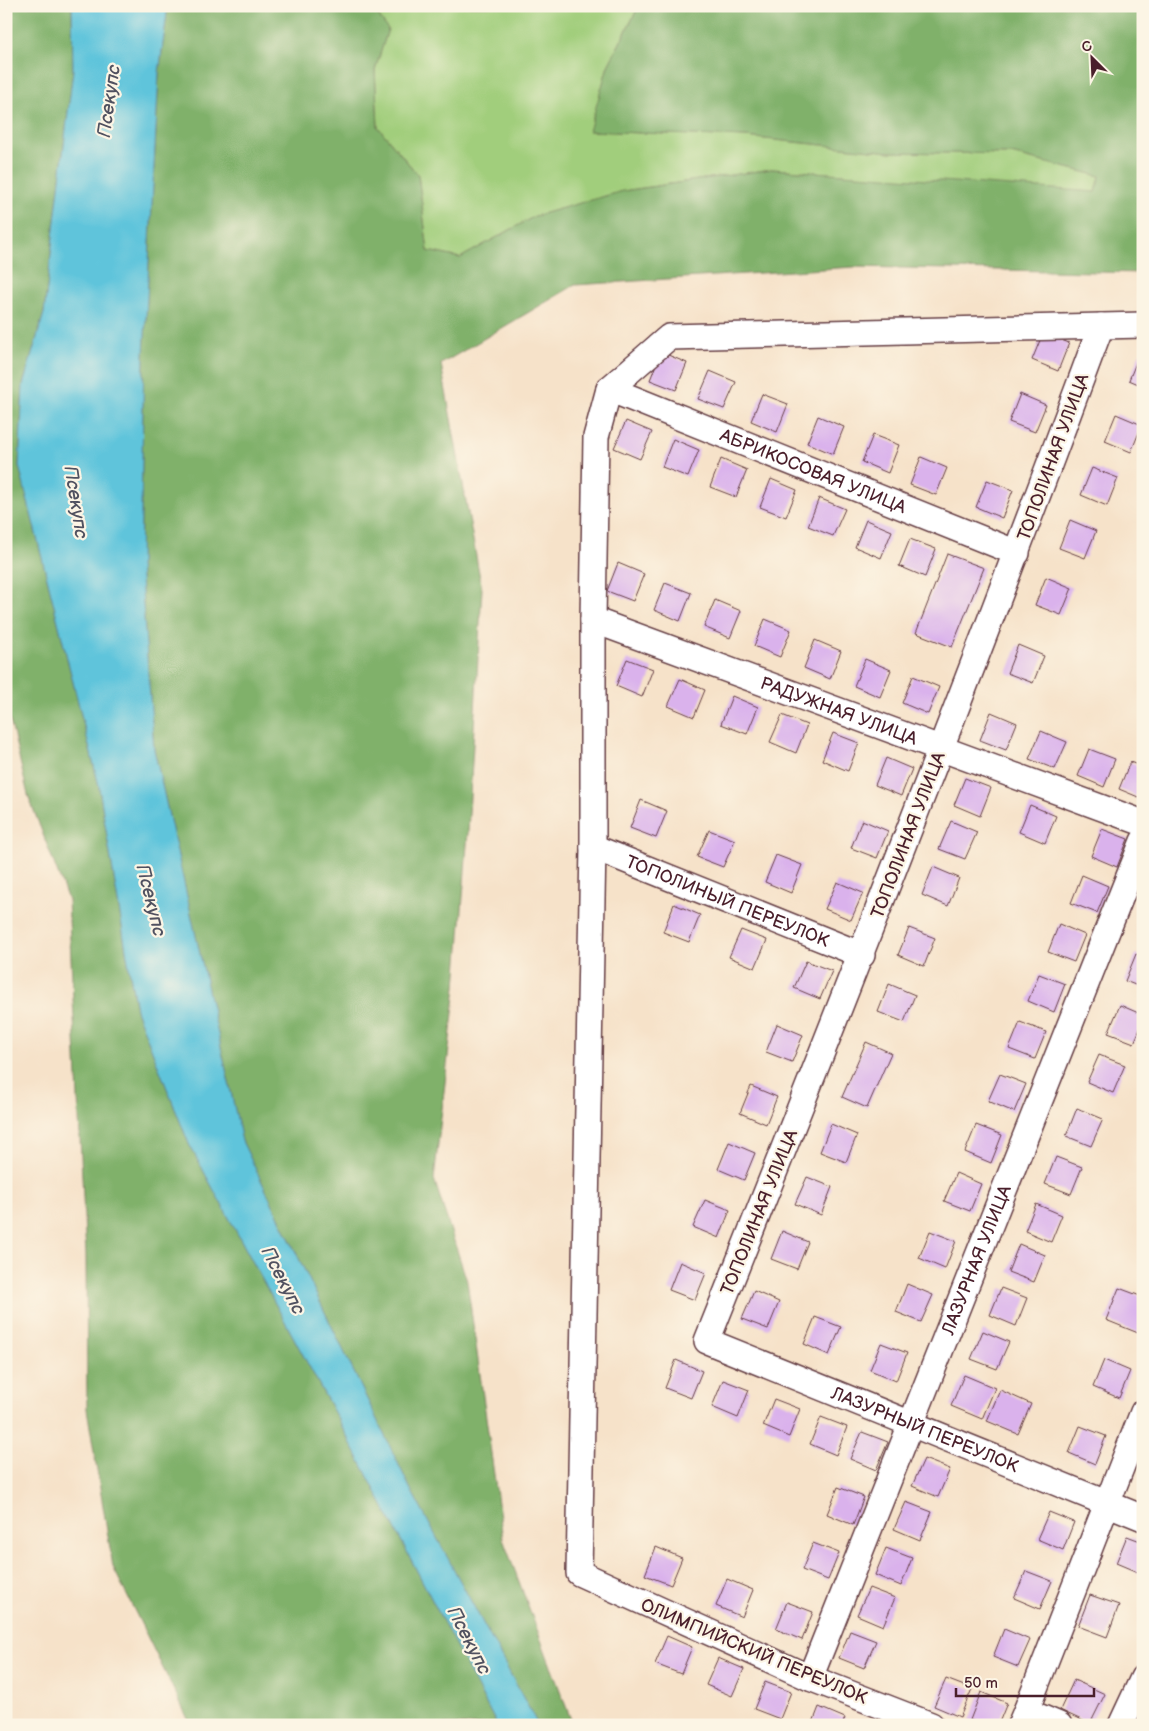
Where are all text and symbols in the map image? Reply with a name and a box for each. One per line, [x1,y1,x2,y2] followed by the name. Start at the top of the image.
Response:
[1066,32,1116,82] north arrow
[1079,37,1095,56] text: С
[93,63,126,139] water label: Псекупс
[1013,371,1094,544] street label: ТОПОЛИНАЯ УЛИЦА
[716,424,909,518] street label: АБРИКОСОВАЯ УЛИЦА
[58,464,93,541] water label: Псекупс
[757,673,920,750] street label: РАДУЖНАЯ УЛИЦА
[867,749,950,921] street label: ТОПОЛИНАЯ УЛИЦА
[623,851,832,952] street label: ТОПОЛИНЫЙ ПЕРЕУЛОК
[131,862,171,939] water label: Псекупс
[717,1126,802,1298] street label: ТОПОЛИНАЯ УЛИЦА
[937,1182,1016,1339] street label: ЛАЗУРНАЯ УЛИЦА
[256,1243,310,1319] water label: Псекупс
[827,1382,1022,1477] street label: ЛАЗУРНЫЙ ПЕРЕУЛОК
[638,1594,870,1709] street label: ОЛИМПИЙСКИЙ ПЕРЕУЛОК
[442,1603,496,1679] water label: Псекупс
[956,1666,1094,1698] scale bar
[964,1674,998,1693] text: 50 m

